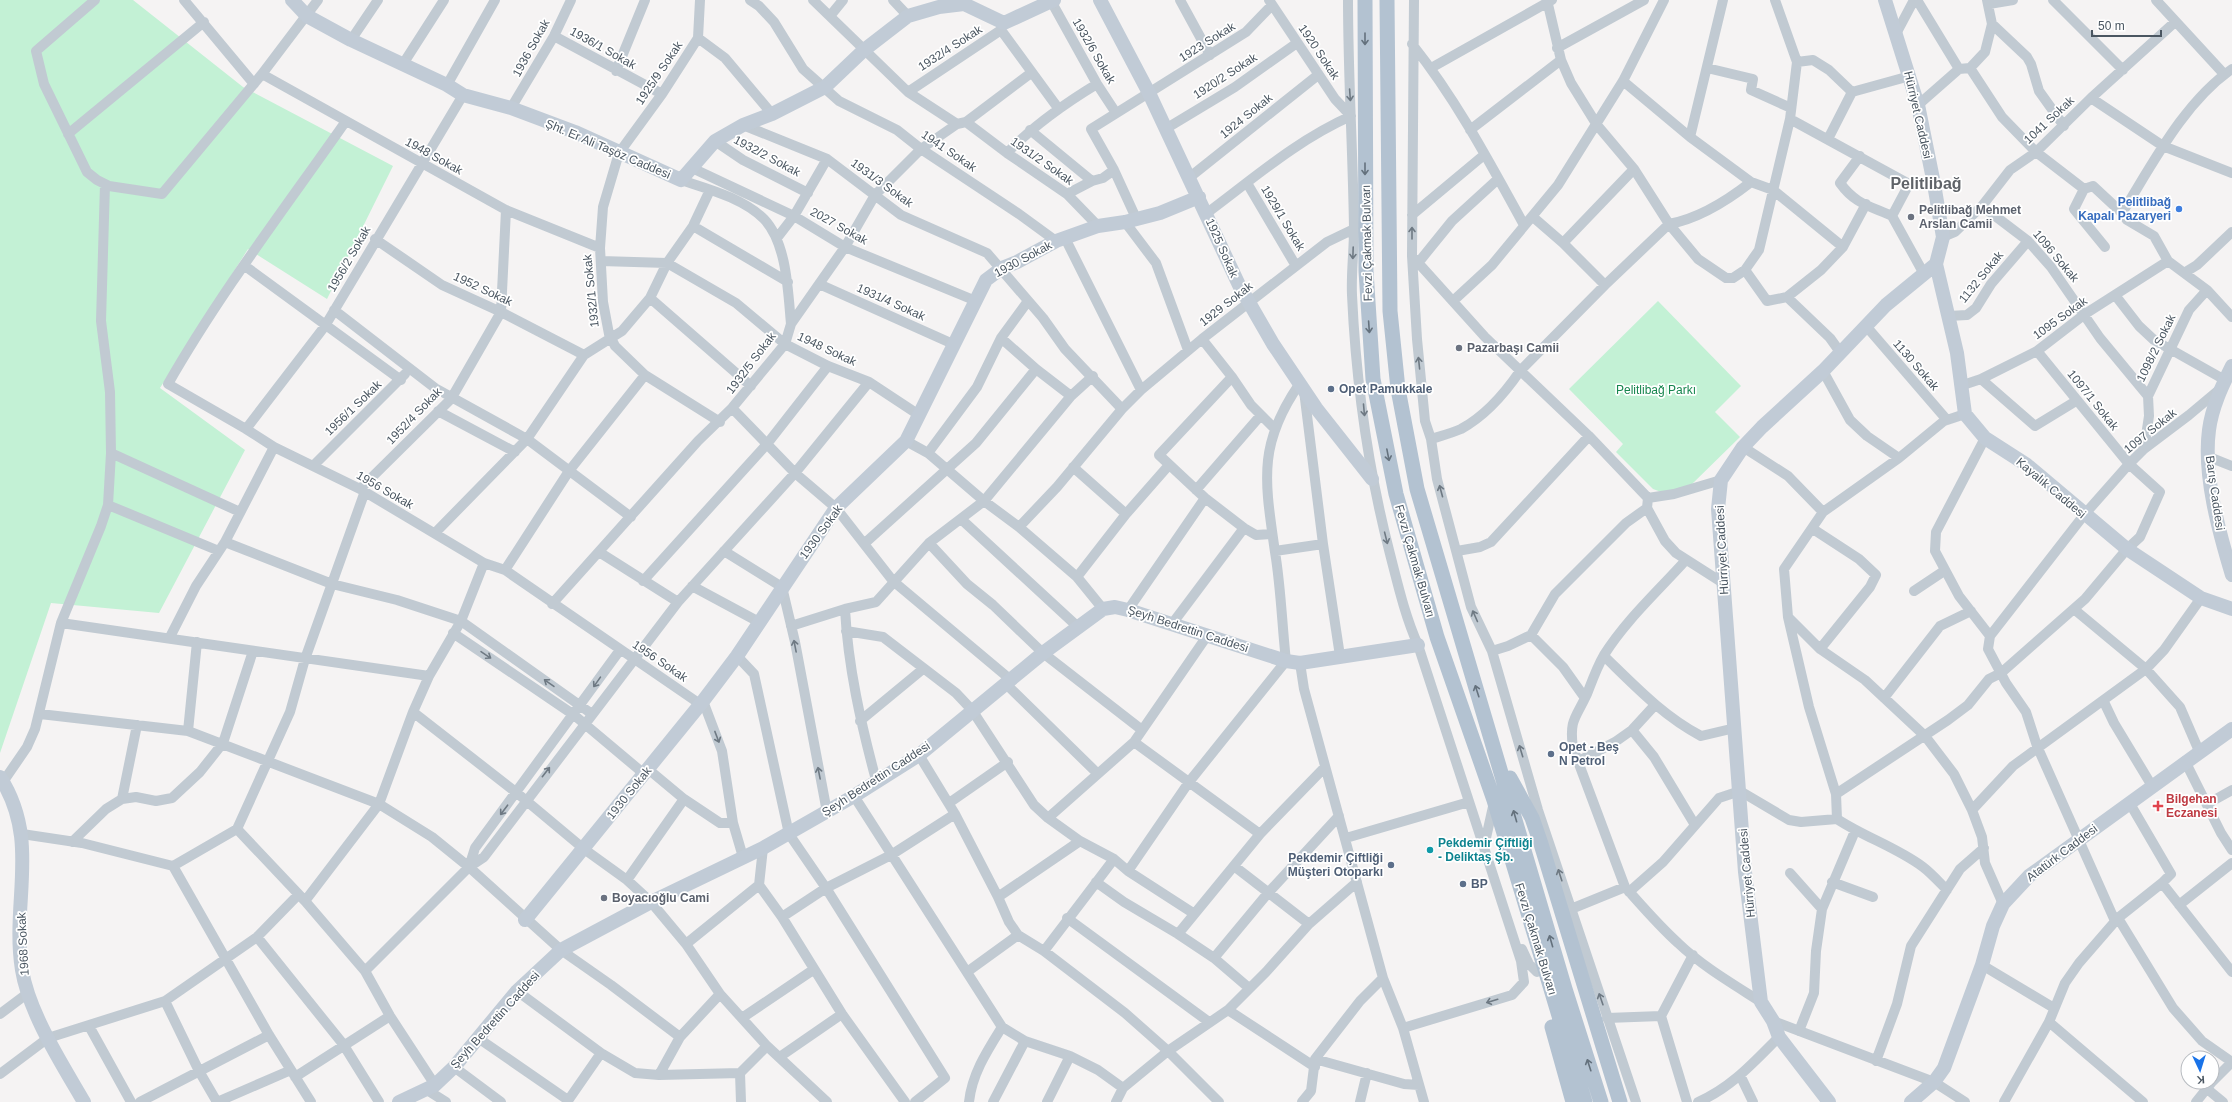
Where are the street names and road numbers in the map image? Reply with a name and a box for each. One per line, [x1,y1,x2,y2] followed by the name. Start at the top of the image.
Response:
[510,16,553,79] street label: 1936 Sokak
[1070,16,1119,87] street label: 1932/6 Sokak
[1176,19,1238,65] street label: 1923 Sokak
[915,22,985,74] street label: 1932/4 Sokak
[1295,22,1343,83] street label: 1920 Sokak
[568,24,639,72] street label: 1936/1 Sokak
[633,38,686,107] street label: 1925/9 Sokak
[1190,50,1260,102] street label: 1920/2 Sokak
[1901,70,1935,160] street label: Hürriyet Caddesi
[1217,90,1276,141] street label: 1924 Sokak
[2021,93,2078,147] street label: 1041 Sokak
[543,116,673,182] street label: Şht. Er Ali Taşöz Caddesi
[919,127,980,175] street label: 1941 Sokak
[731,133,804,180] street label: 1932/2 Sokak
[1008,134,1077,188] street label: 1931/2 Sokak
[403,135,466,178] street label: 1948 Sokak
[848,156,917,211] street label: 1931/3 Sokak
[1258,183,1308,254] street label: 1929/1 Sokak
[1359,185,1375,301] street label: Fevzi Çakmak Bulvarı
[808,205,871,248] street label: 2027 Sokak
[1203,216,1242,281] street label: 1925 Sokak
[325,223,374,294] street label: 1956/2 Sokak
[2030,227,2082,286] street label: 1096 Sokak
[992,237,1055,280] street label: 1930 Sokak
[1956,248,2007,306] street label: 1132 Sokak
[580,253,602,328] street label: 1932/1 Sokak
[451,269,516,309] street label: 1952 Sokak
[1197,278,1256,329] street label: 1929 Sokak
[855,281,928,324] street label: 1931/4 Sokak
[2030,293,2091,342] street label: 1095 Sokak
[2134,311,2179,384] street label: 1098/2 Sokak
[723,329,779,397] street label: 1932/5 Sokak
[795,329,860,369] street label: 1948 Sokak
[1890,337,1942,394] street label: 1130 Sokak
[2064,367,2122,434] street label: 1097/1 Sokak
[322,377,385,439] street label: 1956/1 Sokak
[383,384,445,447] street label: 1952/4 Sokak
[2121,405,2180,456] street label: 1097 Sokak
[2013,455,2089,521] street label: Kayalık Caddesi
[2203,455,2227,531] street label: Barış Caddesi
[354,468,417,512] street label: 1956 Sokak
[797,501,846,562] street label: 1930 Sokak
[1392,503,1438,619] street label: Fevzi Çakmak Bulvarı
[1713,505,1731,595] street label: Hürriyet Caddesi
[1126,603,1250,655] street label: Şeyh Bedrettin Caddesi
[630,637,691,685] street label: 1956 Sokak
[819,739,933,819] street label: Şeyh Bedrettin Caddesi
[604,763,655,822] street label: 1930 Sokak
[2024,822,2100,884] street label: Atatürk Caddesi
[1736,828,1758,918] street label: Hürriyet Caddesi
[1512,881,1560,997] street label: Fevzi Çakmak Bulvarı
[14,911,32,976] street label: 1968 Sokak
[448,968,542,1072] street label: Şeyh Bedrettin Caddesi

